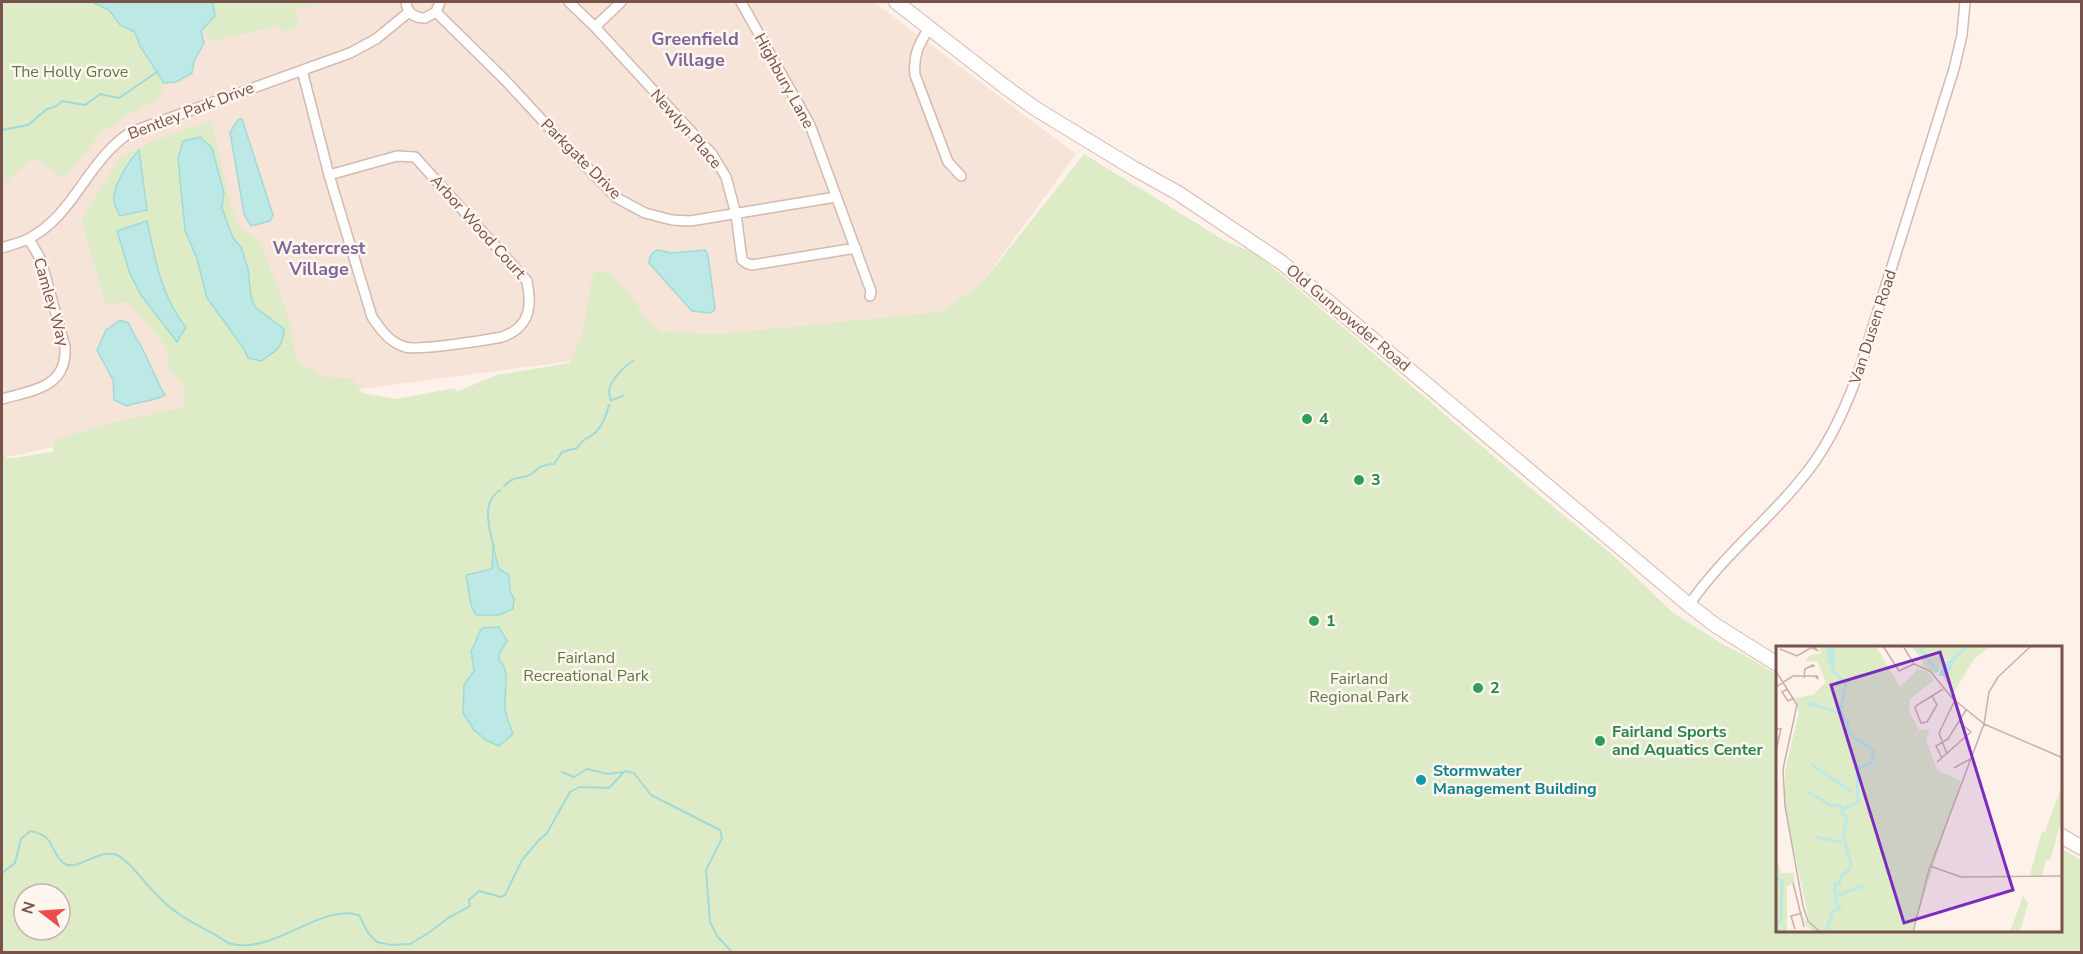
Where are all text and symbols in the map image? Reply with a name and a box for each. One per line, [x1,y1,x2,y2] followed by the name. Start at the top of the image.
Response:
[651,27,739,72] district label: Greenfield Village
[749,29,819,133] street label: Highbury Lane
[12,61,128,83] park label: The Holly Grove
[125,77,257,145] street label: Bentley Park Drive
[645,85,727,173] street label: Newlyn Place
[536,114,626,204] street label: Parkgate Drive
[425,170,531,284] street label: Arbor Wood Court
[272,236,366,281] district label: Watercrest Village
[28,255,74,350] street label: Camley Way
[1281,259,1415,377] street label: Old Gunpowder Road
[1844,267,1902,388] street label: Van Dusen Road
[1319,408,1329,430] place label: 4
[1300,412,1314,426] marker: 4
[1371,469,1381,491] place label: 3
[1352,473,1366,487] marker: 3
[1326,610,1336,632] place label: 1
[1307,614,1321,628] marker: 1
[1776,646,2062,933] inset map
[523,647,650,687] park label: Fairland Recreational Park
[1309,668,1410,708] park label: Fairland Regional Park
[1490,677,1500,699] place label: 2
[1471,681,1485,695] marker: 2
[1612,721,1763,761] place label: Fairland Sports and Aquatics Center
[1593,734,1607,748] marker: Fairland Sports and Aquatics Center
[1433,760,1597,800] place label: Stormwater Management Building
[1414,773,1428,787] marker: Stormwater Management Building
[12,882,72,942] north arrow
[16,899,41,917] text: N

